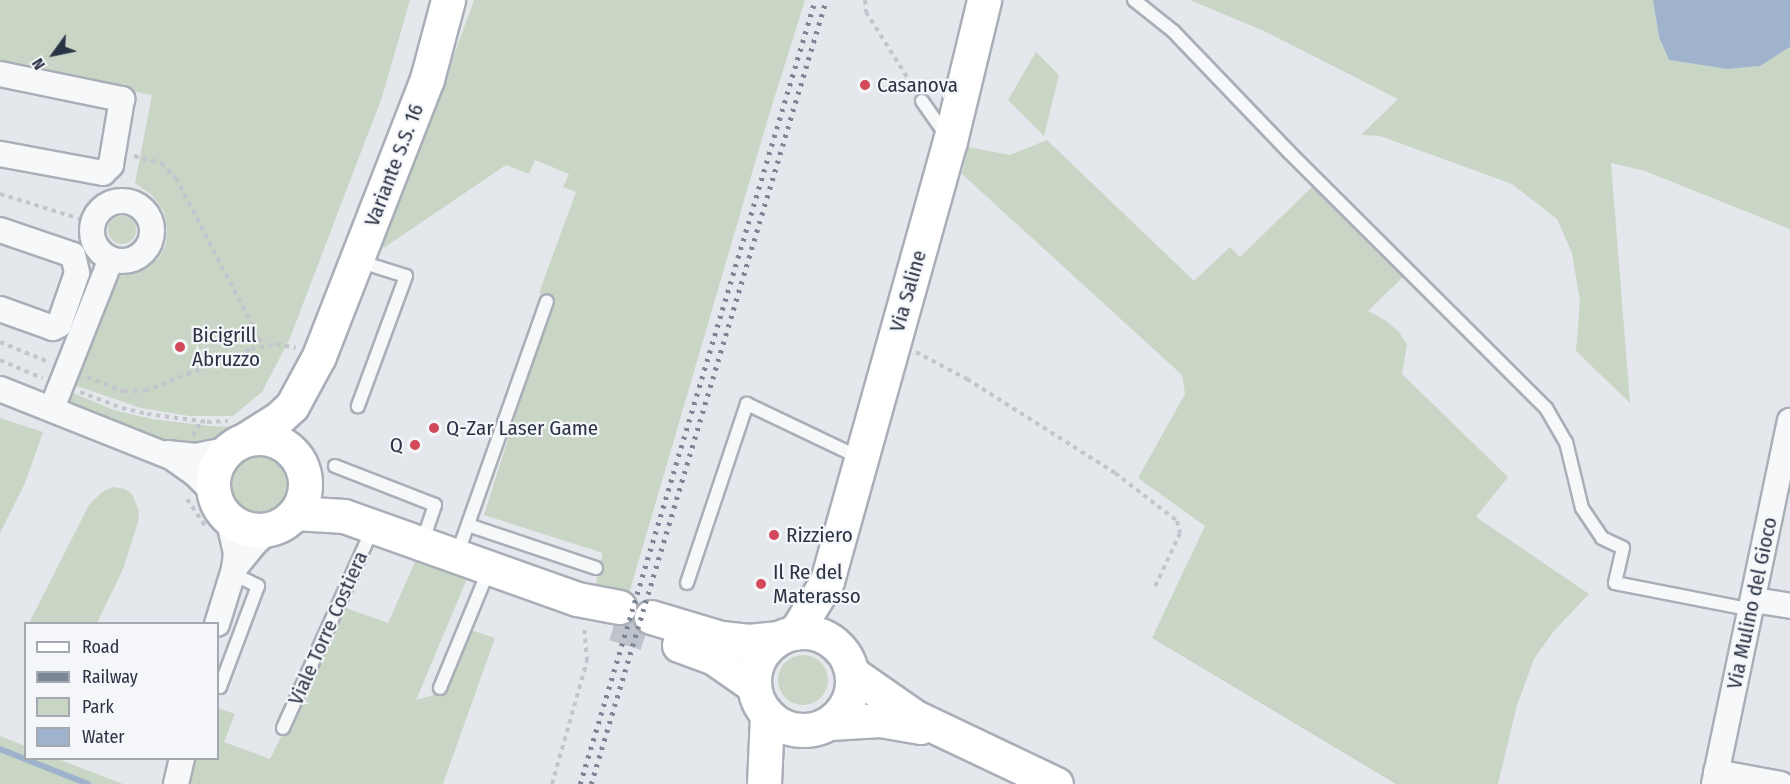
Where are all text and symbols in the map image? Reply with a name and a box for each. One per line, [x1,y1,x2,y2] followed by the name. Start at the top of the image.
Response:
[24,24,84,84] north arrow
[28,55,49,73] text: N
[877,72,958,98] place label: Casanova
[858,78,872,92] marker: Casanova
[359,100,429,230] street label: Variante S.S. 16
[884,247,932,335] street label: Via Saline
[192,322,260,372] place label: Bicigrill Abruzzo
[173,340,187,354] marker: Bicigrill Abruzzo
[446,415,598,441] place label: Q-Zar Laser Game
[427,421,441,435] marker: Q-Zar Laser Game
[390,432,403,458] place label: Q
[408,438,422,452] marker: Q
[1721,515,1783,691] street label: Via Mulino del Gioco
[786,522,853,548] place label: Rizziero
[767,528,781,542] marker: Rizziero
[283,547,373,709] street label: Viale Torre Costiera
[773,559,861,609] place label: Il Re del Materasso
[754,577,768,591] marker: Il Re del Materasso
[24,622,219,760] legend
[82,636,119,658] text: Road
[82,666,138,688] text: Railway
[82,696,114,718] text: Park
[82,726,125,748] text: Water

